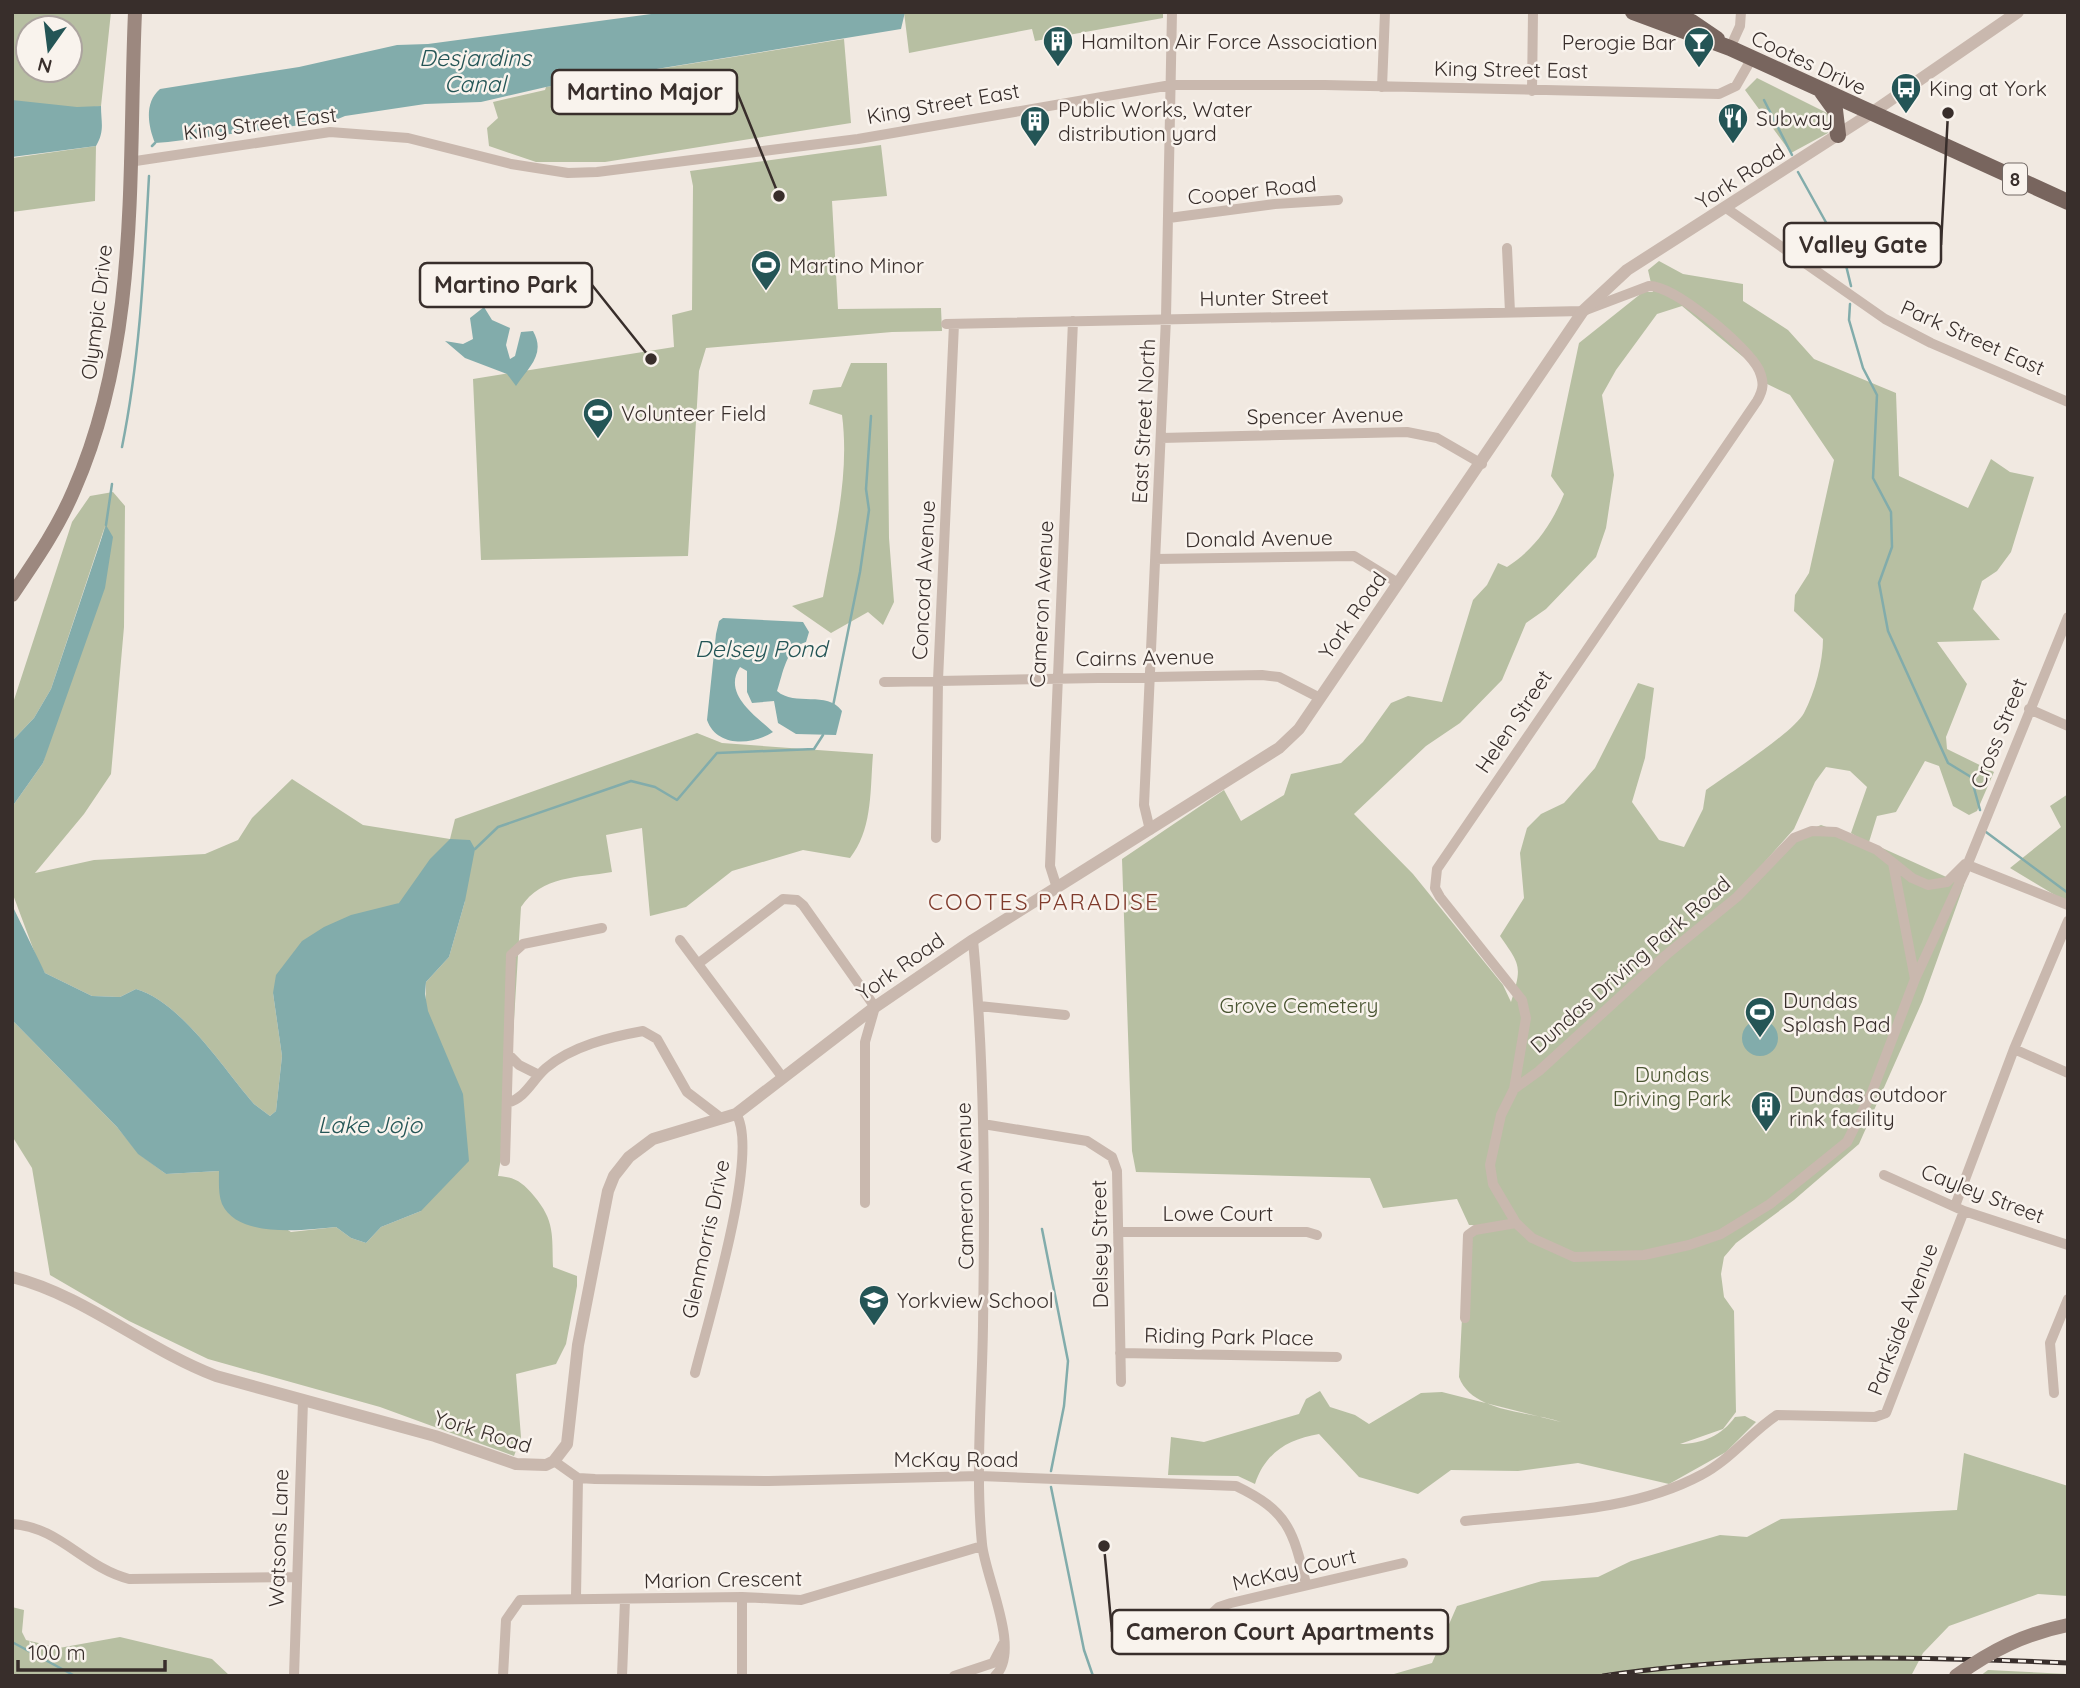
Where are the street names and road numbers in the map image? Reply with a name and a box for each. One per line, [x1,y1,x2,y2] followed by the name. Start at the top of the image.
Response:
[1747,24,1871,100] street label: Cootes Drive
[1434,55,1588,83] street label: King Street East
[865,77,1021,129] street label: King Street East
[182,101,338,145] street label: King Street East
[1691,138,1789,214] street label: York Road
[2003,164,2027,195] road number: 8
[1186,170,1318,210] street label: Cooper Road
[75,243,117,381] street label: Olympic Drive
[1199,283,1329,311] street label: Hunter Street
[1897,294,2049,380] street label: Park Street East
[1126,338,1160,504] street label: East Street North
[1246,401,1404,429] street label: Spencer Avenue
[906,499,940,661] street label: Concord Avenue
[1024,520,1058,688] street label: Cameron Avenue
[1185,524,1333,552] street label: Donald Avenue
[1312,566,1392,664] street label: York Road
[1076,643,1214,671] street label: Cairns Avenue
[1469,665,1557,777] street label: Helen Street
[1964,674,2032,792] street label: Cross Street
[1525,870,1735,1058] street label: Dundas Driving Park Road
[851,926,949,1006] street label: York Road
[950,1102,978,1270] street label: Cameron Avenue
[675,1157,735,1321] street label: Glenmorris Drive
[1918,1158,2048,1228] street label: Cayley Street
[1085,1179,1113,1309] street label: Delsey Street
[1163,1200,1273,1226] street label: Lowe Court
[1861,1239,1943,1399] street label: Parkside Avenue
[1144,1322,1314,1350] street label: Riding Park Place
[431,1404,535,1458] street label: York Road
[894,1446,1018,1472] street label: McKay Road
[263,1468,293,1608] street label: Watsons Lane
[1230,1542,1358,1596] street label: McKay Court
[644,1565,802,1593] street label: Marion Crescent

